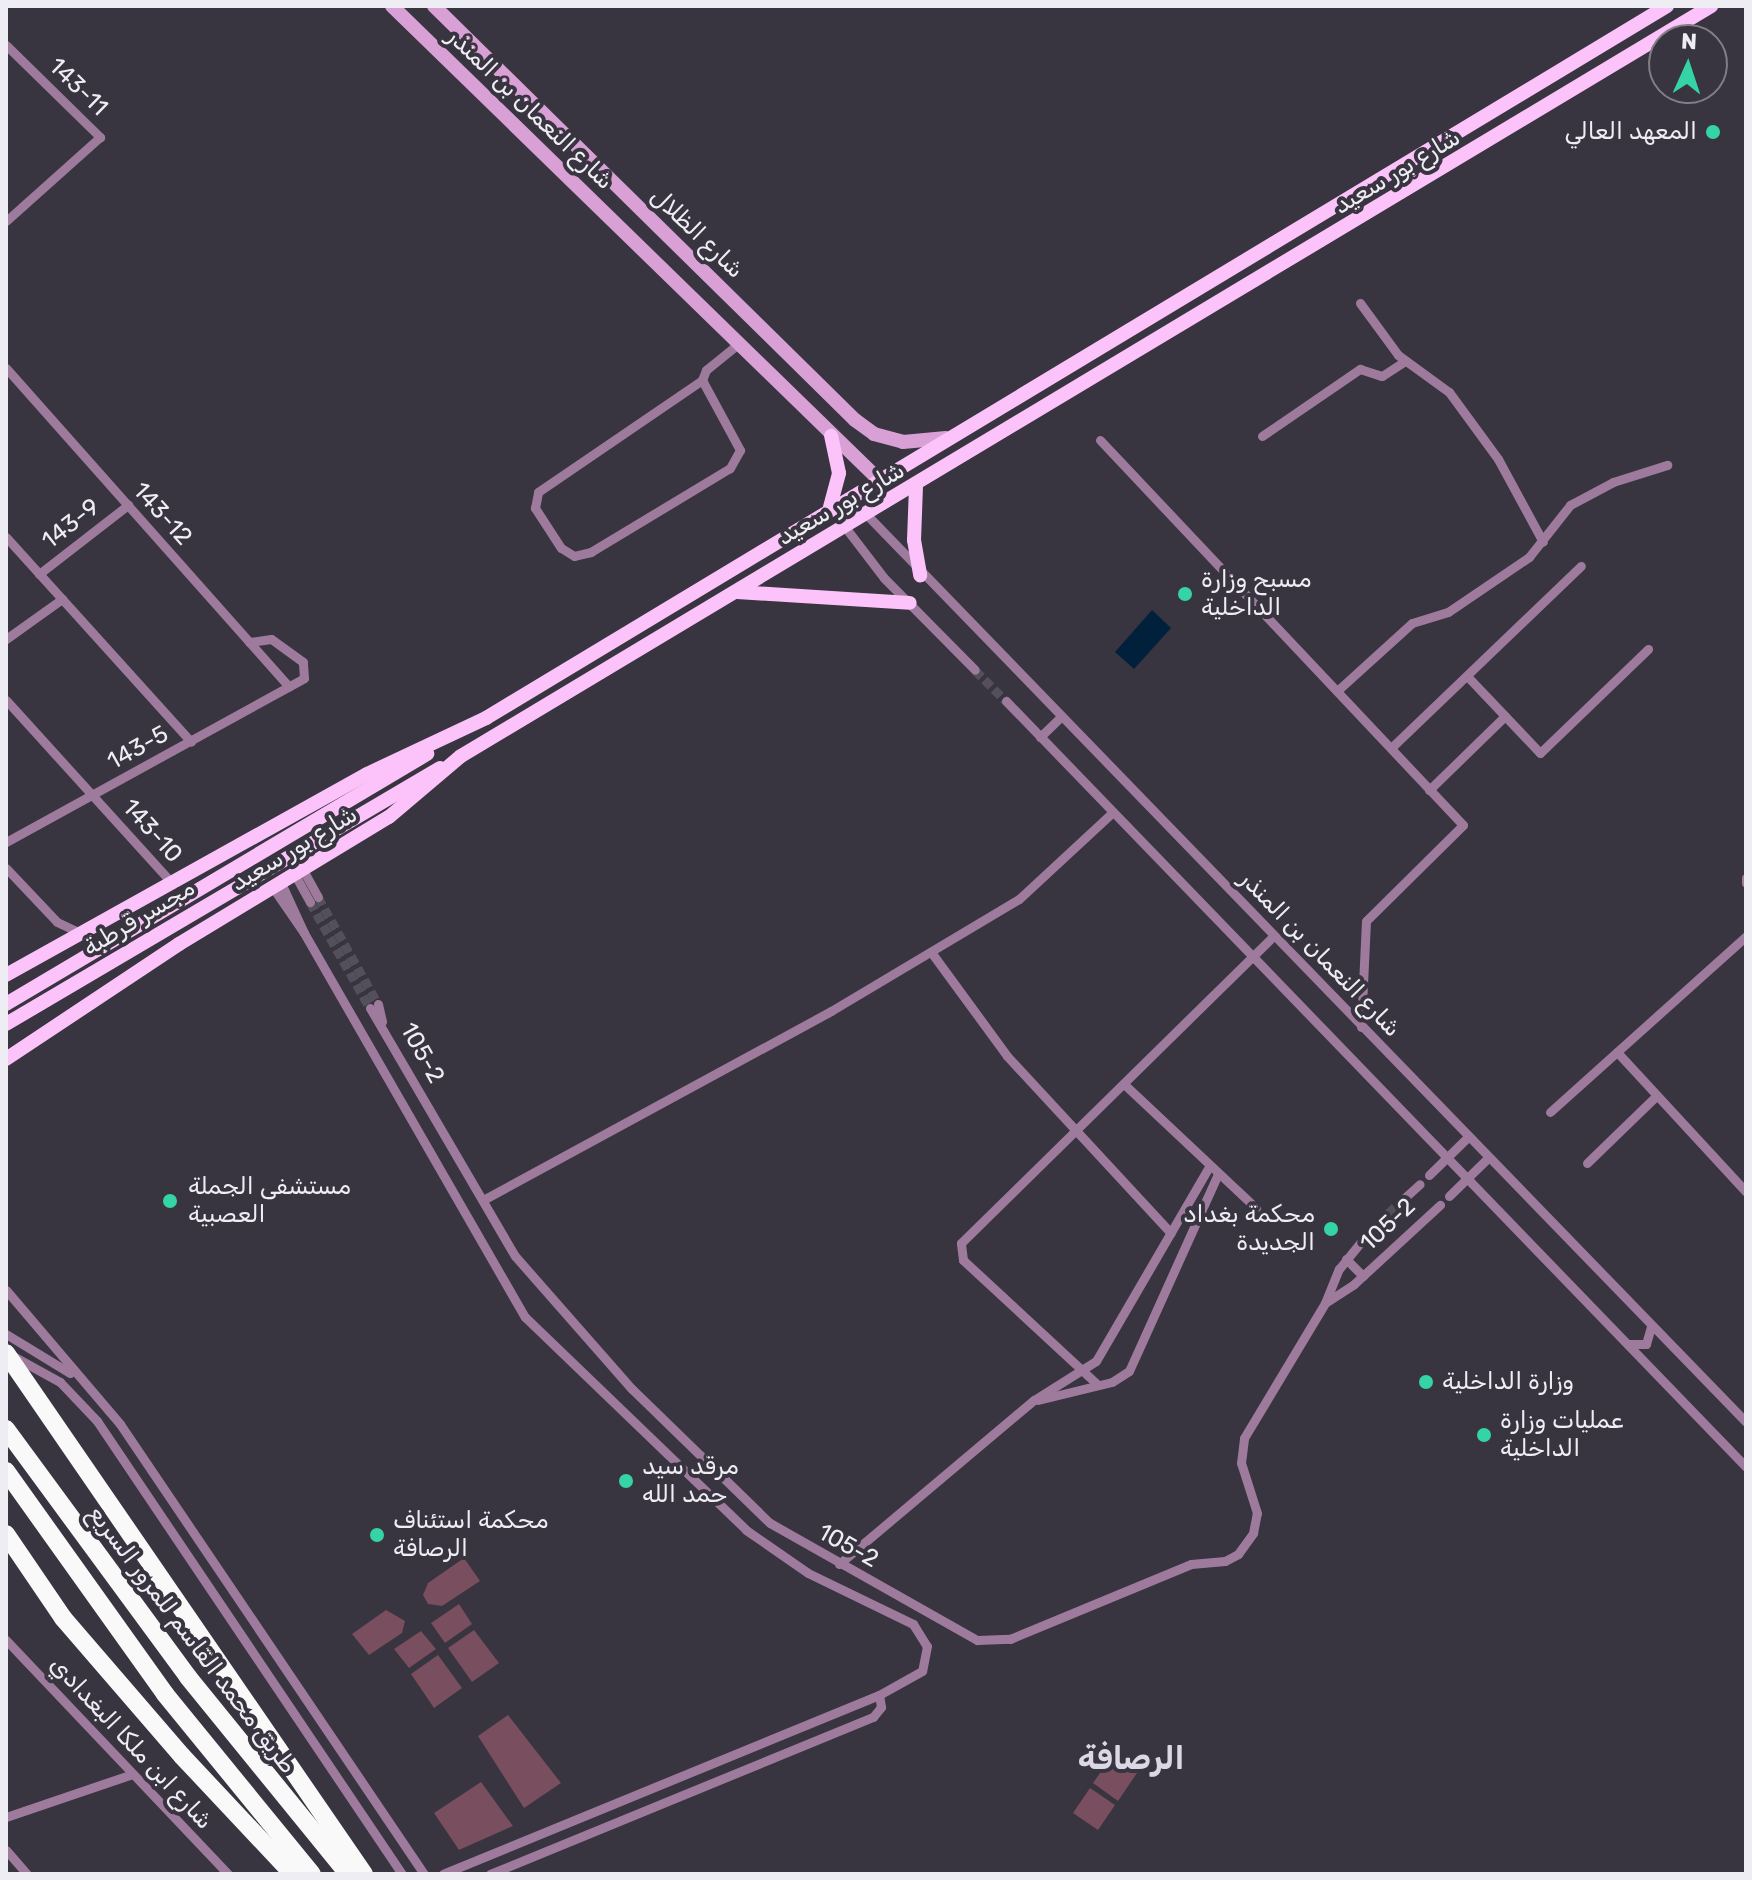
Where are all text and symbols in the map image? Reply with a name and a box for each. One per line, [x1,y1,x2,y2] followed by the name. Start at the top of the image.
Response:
[441,22,619,196] street label: شارع النعمان بن المنذر
[1648,24,1728,104] north arrow
[1681,28,1698,55] text: N
[43,52,113,122] street label: 143-11
[1565,118,1697,146] place label: المعهد العالي
[1329,123,1465,221] street label: شارع بور سعيد
[1704,123,1722,141] marker: المعهد العالي
[645,182,749,284] street label: شارع الظلال
[772,456,910,552] street label: شارع بور سعيد
[126,477,198,551] street label: 143-12
[36,493,106,555] street label: 143-9
[1201,566,1312,622] place label: مسبح وزارة الداخلية
[1176,585,1194,603] marker: مسبح وزارة الداخلية
[102,720,174,776] street label: 143-5
[116,793,188,869] street label: 143-10
[226,800,362,898] street label: شارع بور سعيد
[1233,865,1407,1043] street label: شارع النعمان بن المنذر
[78,873,200,963] street label: مجسر قرطبة
[394,1018,450,1088] street label: 105-2
[188,1173,351,1229] place label: مستشفى الجملة العصبية
[159,1190,181,1212] marker: مستشفى الجملة العصبية
[1355,1192,1421,1258] street label: 105-2
[1183,1201,1315,1257] place label: محكمة بغداد الجديدة
[1322,1220,1340,1238] marker: محكمة بغداد الجديدة
[1442,1368,1574,1396] place label: وزارة الداخلية
[1417,1373,1435,1391] marker: وزارة الداخلية
[1500,1407,1623,1463] place label: عمليات وزارة الداخلية
[1475,1426,1493,1444] marker: عمليات وزارة الداخلية
[642,1453,739,1509] place label: مرقد سيد حمد الله
[617,1472,635,1490] marker: مرقد سيد حمد الله
[82,1500,302,1780] street label: طريق محمد القاسم للمرور السريع
[393,1507,549,1563] place label: محكمة استئناف الرصافة
[813,1518,883,1574] street label: 105-2
[368,1526,386,1544] marker: محكمة استئناف الرصافة
[43,1651,219,1835] street label: شارع ابن ملكا البغدادي
[1078,1739,1184,1777] district label: الرصافة

